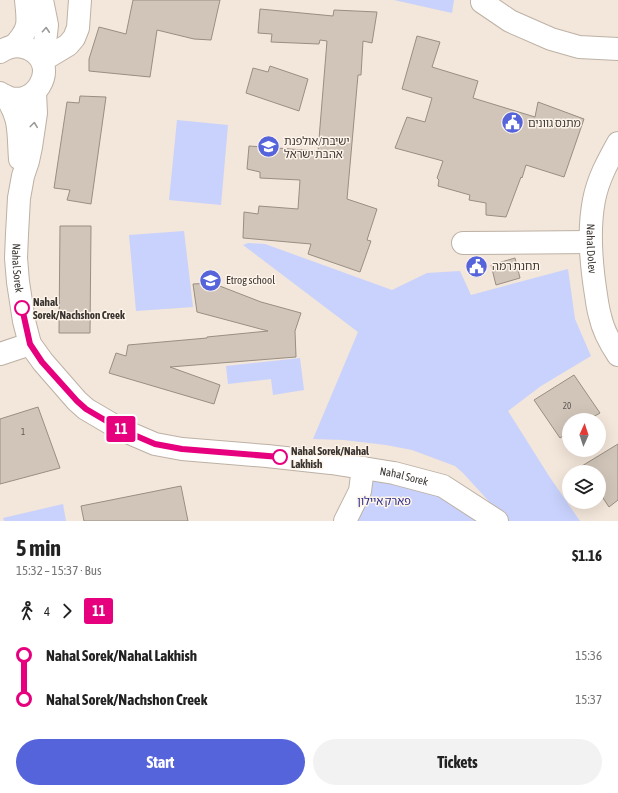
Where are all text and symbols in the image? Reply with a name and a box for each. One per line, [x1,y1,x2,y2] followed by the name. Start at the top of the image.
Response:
[41,27,50,33] one-way arrow
[499,110,525,136] public building icon: מתנס גוונים
[528,117,581,129] place label: מתנס גוונים
[29,122,38,128] one-way arrow
[256,134,282,160] school or university icon: ישיבת/אולפנת אהבת ישראל
[284,135,350,160] place label: ישיבת/אולפנת אהבת ישראל
[585,223,599,275] street label: Nahal Dolev
[10,243,26,294] street label: Nahal Sorek
[464,253,490,279] public building icon: תחנת רמה
[492,260,540,272] place label: תחנת רמה
[197,267,223,293] school or university icon: Etrog school
[226,274,275,286] place label: Etrog school
[33,296,125,321] place label: Nahal Sorek/Nachshon Creek
[14,300,30,316] marker: Nahal Sorek/Nachshon Creek
[563,401,571,411] house number: 20
[562,413,606,457] north arrow
[562,413,606,509] map controls
[103,416,139,442] line badge: 11
[114,421,128,437] text: 11
[21,427,25,437] house number: 1
[291,445,370,470] place label: Nahal Sorek/Nahal Lakhish
[272,449,288,465] marker: Nahal Sorek/Nahal Lakhish
[379,465,430,488] street label: Nahal Sorek
[562,465,606,509] button: layers
[357,495,411,507] park label: פארק איילון
[16,535,61,561] text: 5 min
[572,547,602,564] text: $1.16
[16,563,102,578] text: 15:32 – 15:37 · Bus
[16,600,38,622] icon: walk
[56,600,78,622] icon: forward
[92,603,105,619] text: 11
[44,604,50,619] text: 4
[46,647,197,664] text: Nahal Sorek/Nahal Lakhish
[575,648,602,663] text: 15:36
[46,691,207,708] text: Nahal Sorek/Nachshon Creek
[575,692,602,707] text: 15:37
[16,739,305,785] button: Start
[313,739,602,785] button: Tickets

